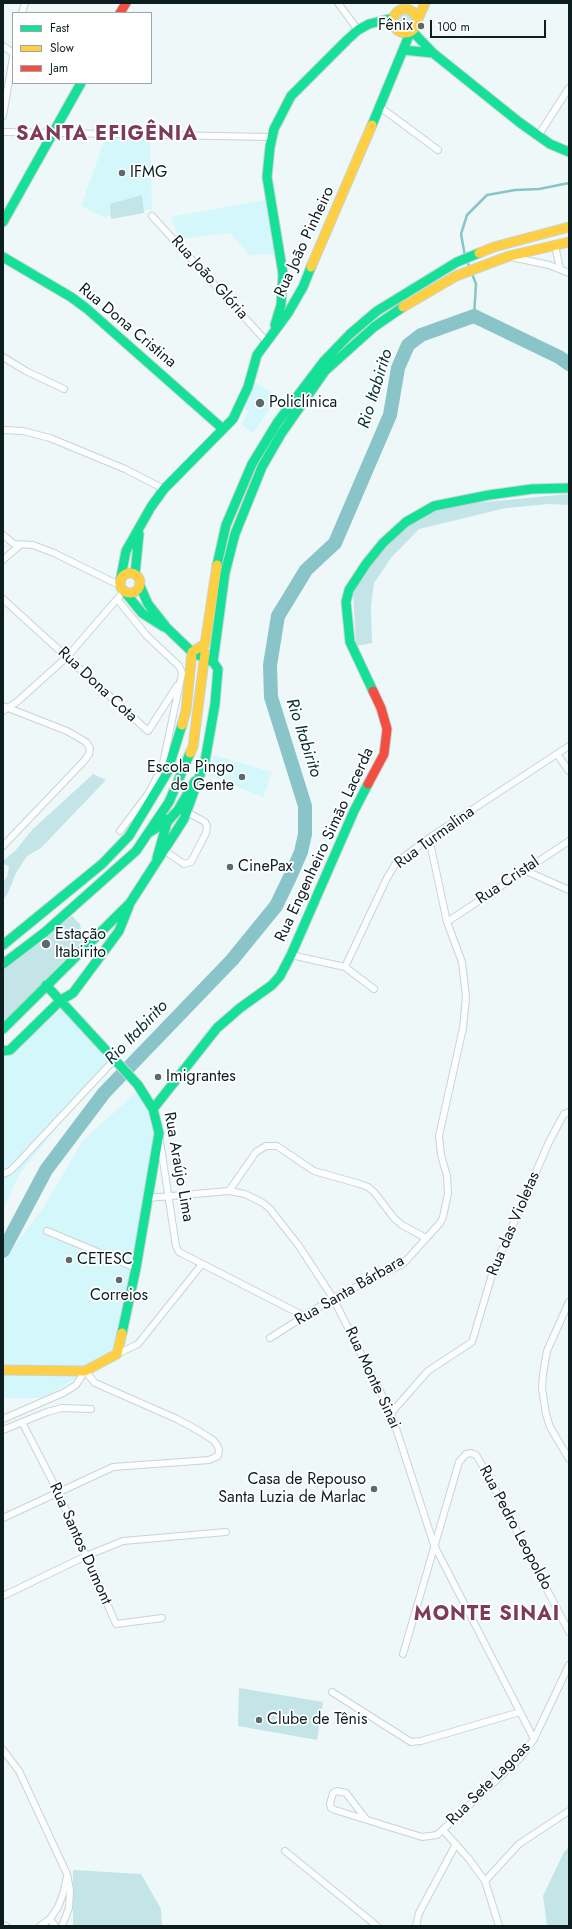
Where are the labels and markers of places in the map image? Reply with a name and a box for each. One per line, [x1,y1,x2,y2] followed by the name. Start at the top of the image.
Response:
[378,16,413,36] place label: Fênix
[416,21,426,31] marker: Fênix
[130,163,167,183] place label: IFMG
[117,168,127,178] marker: IFMG
[269,393,337,413] place label: Policlínica
[254,397,266,409] marker: Policlínica
[147,758,234,796] place label: Escola Pingo de Gente
[237,772,247,782] marker: Escola Pingo de Gente
[238,857,292,877] place label: CinePax
[225,862,235,872] marker: CinePax
[55,925,106,963] place label: Estação Itabirito
[40,938,52,950] marker: Estação Itabirito
[166,1067,236,1087] place label: Imigrantes
[153,1072,163,1082] marker: Imigrantes
[77,1250,133,1270] place label: CETESC
[64,1255,74,1265] marker: CETESC
[114,1275,124,1285] marker: Correios
[90,1286,148,1306] place label: Correios
[218,1470,366,1508] place label: Casa de Repouso Santa Luzia de Marlac
[369,1484,379,1494] marker: Casa de Repouso Santa Luzia de Marlac
[267,1710,367,1730] place label: Clube de Tênis
[254,1715,264,1725] marker: Clube de Tênis

